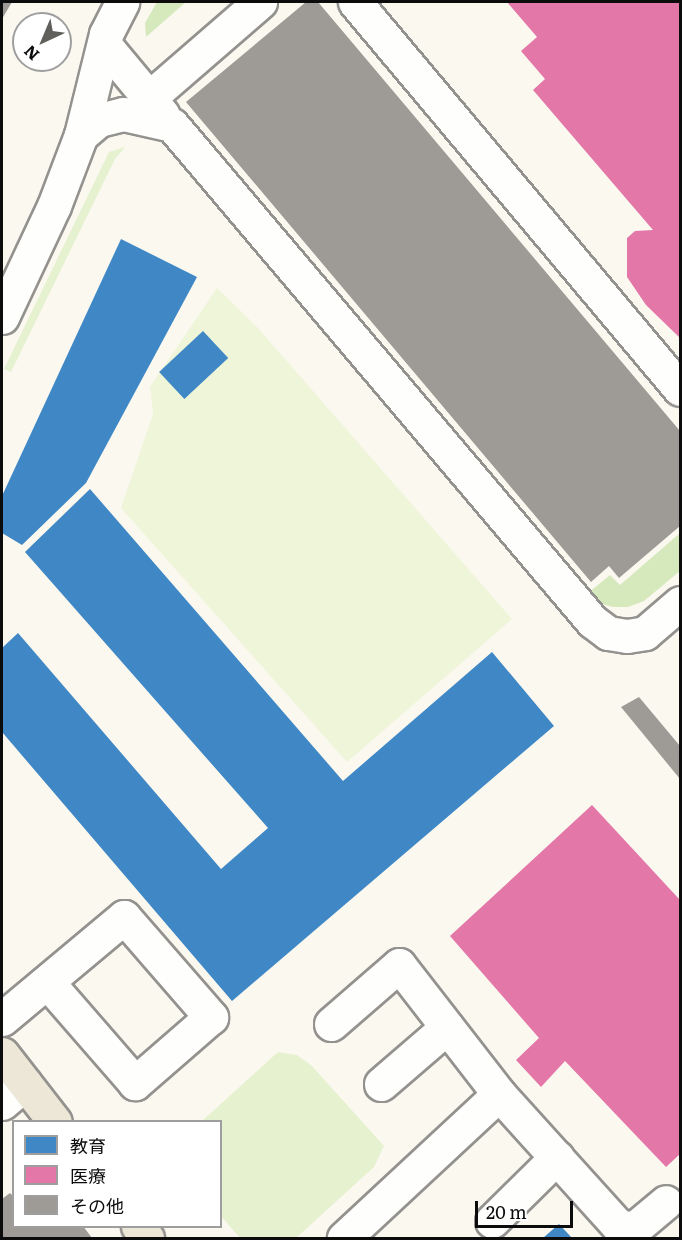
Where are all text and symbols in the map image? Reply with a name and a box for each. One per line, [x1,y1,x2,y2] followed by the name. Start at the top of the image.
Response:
[12,12,72,72] north arrow
[18,40,44,67] text: N
[12,1120,222,1228] legend
[70,1132,106,1159] text: 教育
[70,1162,106,1189] text: 医療
[478,1189,576,1227] scale bar
[70,1192,124,1219] text: その他
[486,1198,527,1225] text: 20 m

